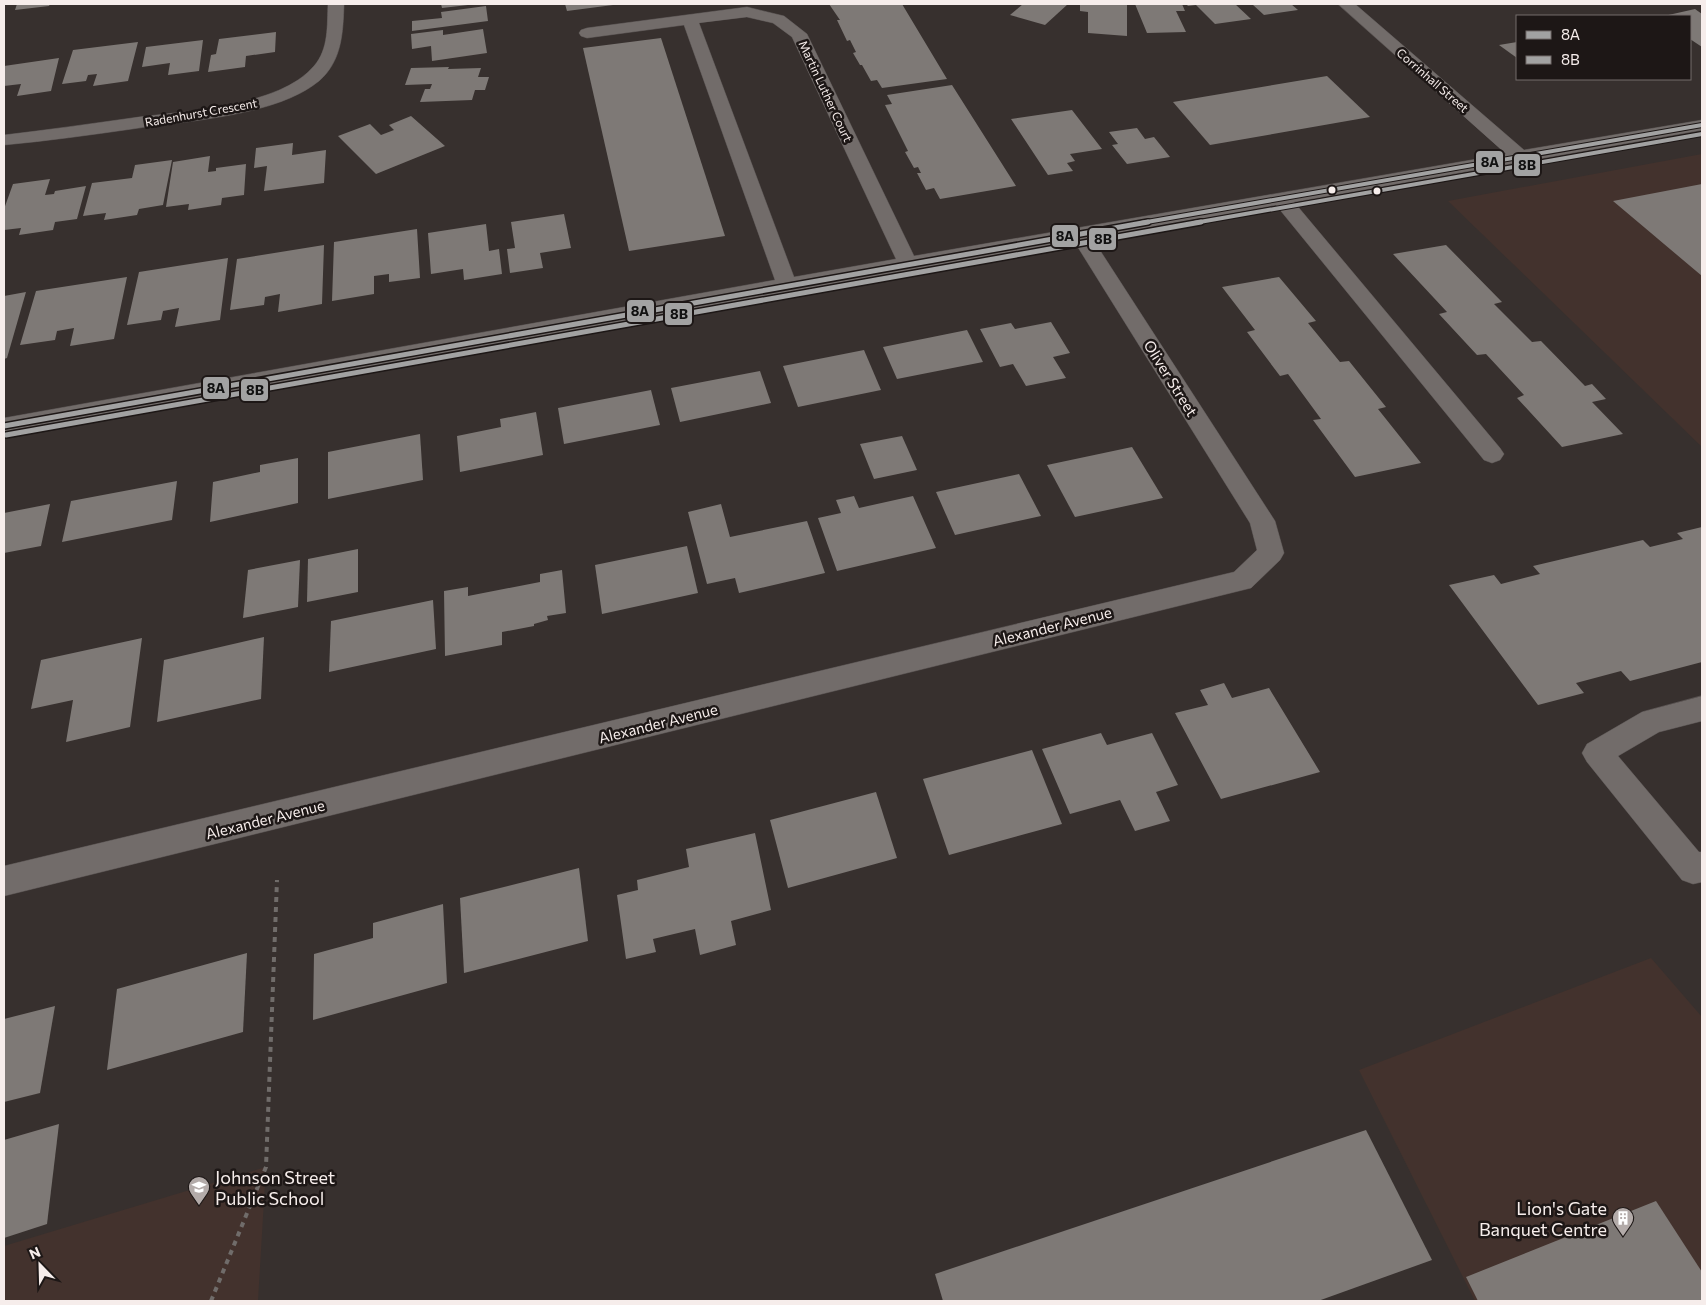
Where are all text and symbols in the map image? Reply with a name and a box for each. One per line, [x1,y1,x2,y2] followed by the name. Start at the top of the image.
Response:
[1516,15,1691,80] legend
[1561,25,1580,43] text: 8A
[796,38,856,144] street label: Martin Luther Court
[1394,45,1472,115] street label: Corrinhall Street
[1561,50,1580,68] text: 8B
[144,95,258,129] street label: Radenhurst Crescent
[1475,150,1504,174] line badge: 8A
[1481,153,1499,170] text: 8A
[1513,153,1541,177] line badge: 8B
[1518,156,1536,173] text: 8B
[1327,185,1337,195] unlabelled marker
[1372,186,1382,196] unlabelled marker
[1051,224,1079,248] line badge: 8A
[1056,227,1074,244] text: 8A
[1088,227,1117,251] line badge: 8B
[1094,230,1112,247] text: 8B
[626,299,655,323] line badge: 8A
[631,302,649,319] text: 8A
[664,302,693,326] line badge: 8B
[670,305,688,322] text: 8B
[1140,337,1202,419] street label: Oliver Street
[202,376,230,400] line badge: 8A
[240,378,269,402] line badge: 8B
[207,379,225,396] text: 8A
[246,381,264,398] text: 8B
[991,602,1113,649] street label: Alexander Avenue
[597,699,719,746] street label: Alexander Avenue
[204,795,326,842] street label: Alexander Avenue
[215,1166,335,1209] place label: Johnson Street Public School
[187,1175,211,1206] school or university icon: Johnson Street Public School
[1479,1197,1607,1240] place label: Lion's Gate Banquet Centre
[1611,1206,1635,1237] building icon: Lion's Gate Banquet Centre
[15,1240,65,1290] north arrow
[27,1243,43,1262] text: N

